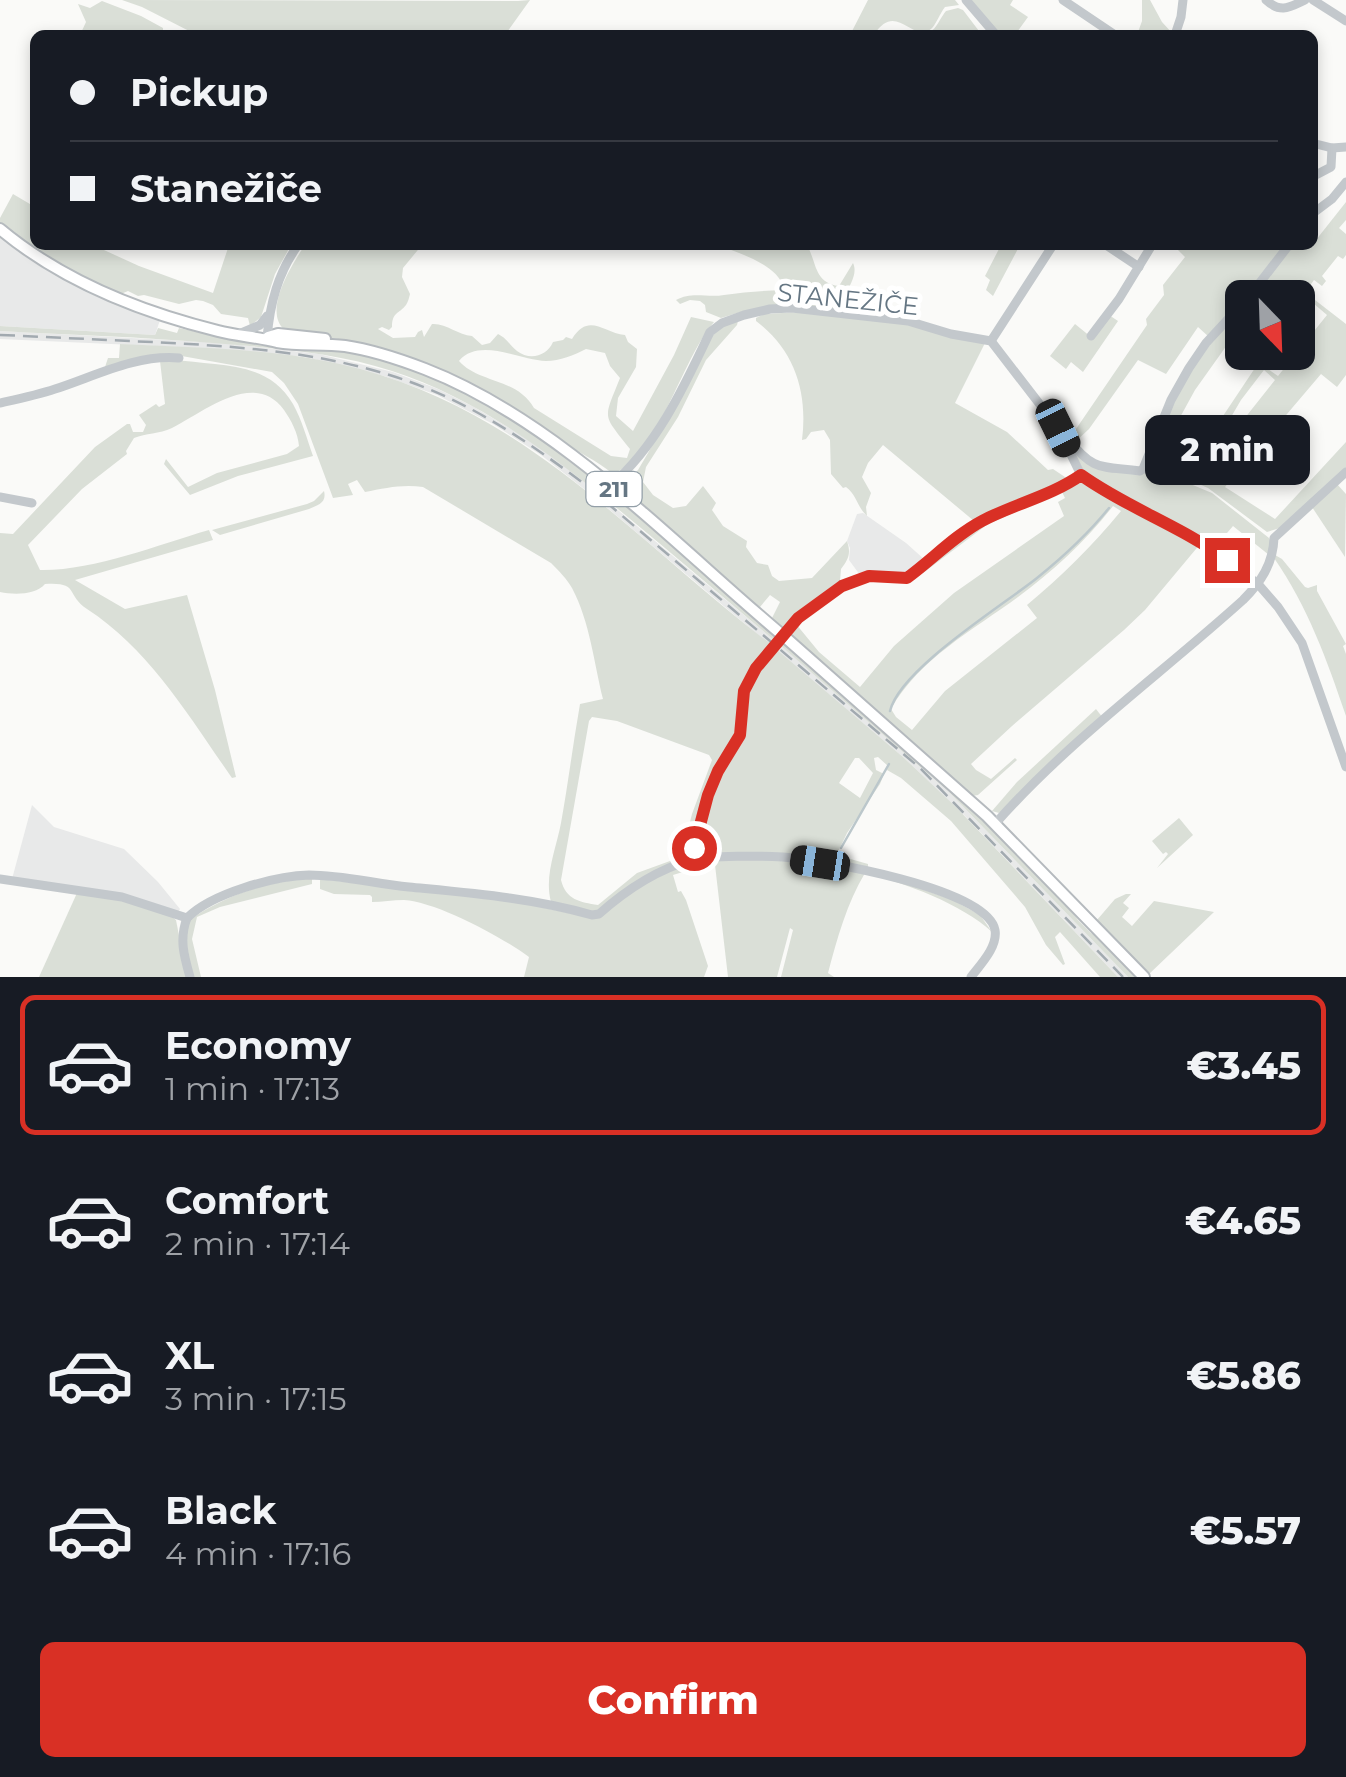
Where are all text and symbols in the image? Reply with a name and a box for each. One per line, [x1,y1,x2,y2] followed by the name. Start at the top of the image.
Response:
[130,69,268,116] text: Pickup
[130,165,322,212] text: Stanežiče
[776,277,920,321] street label: STANEŽIČE
[1225,280,1315,370] north arrow
[1225,280,1315,370] map controls
[1031,394,1085,462] car
[1144,415,1310,485] callout: 2 min
[1180,430,1275,469] text: 2 min
[586,472,642,506] road number: 211
[1205,538,1250,583] route end
[672,826,717,871] route start
[788,843,852,883] car
[45,1020,135,1110] icon: car
[165,1022,351,1069] text: Economy
[1186,1042,1301,1089] text: €3.45
[165,1069,340,1108] text: 1 min · 17:13
[45,1175,135,1265] icon: car
[165,1177,329,1224] text: Comfort
[1185,1197,1301,1244] text: €4.65
[165,1224,350,1263] text: 2 min · 17:14
[45,1330,135,1420] icon: car
[165,1332,214,1379] text: XL
[1186,1352,1301,1399] text: €5.86
[165,1379,347,1418] text: 3 min · 17:15
[45,1485,135,1575] icon: car
[165,1487,276,1534] text: Black
[1190,1507,1301,1554] text: €5.57
[165,1534,351,1573] text: 4 min · 17:16
[40,1642,1306,1757] button: Confirm

